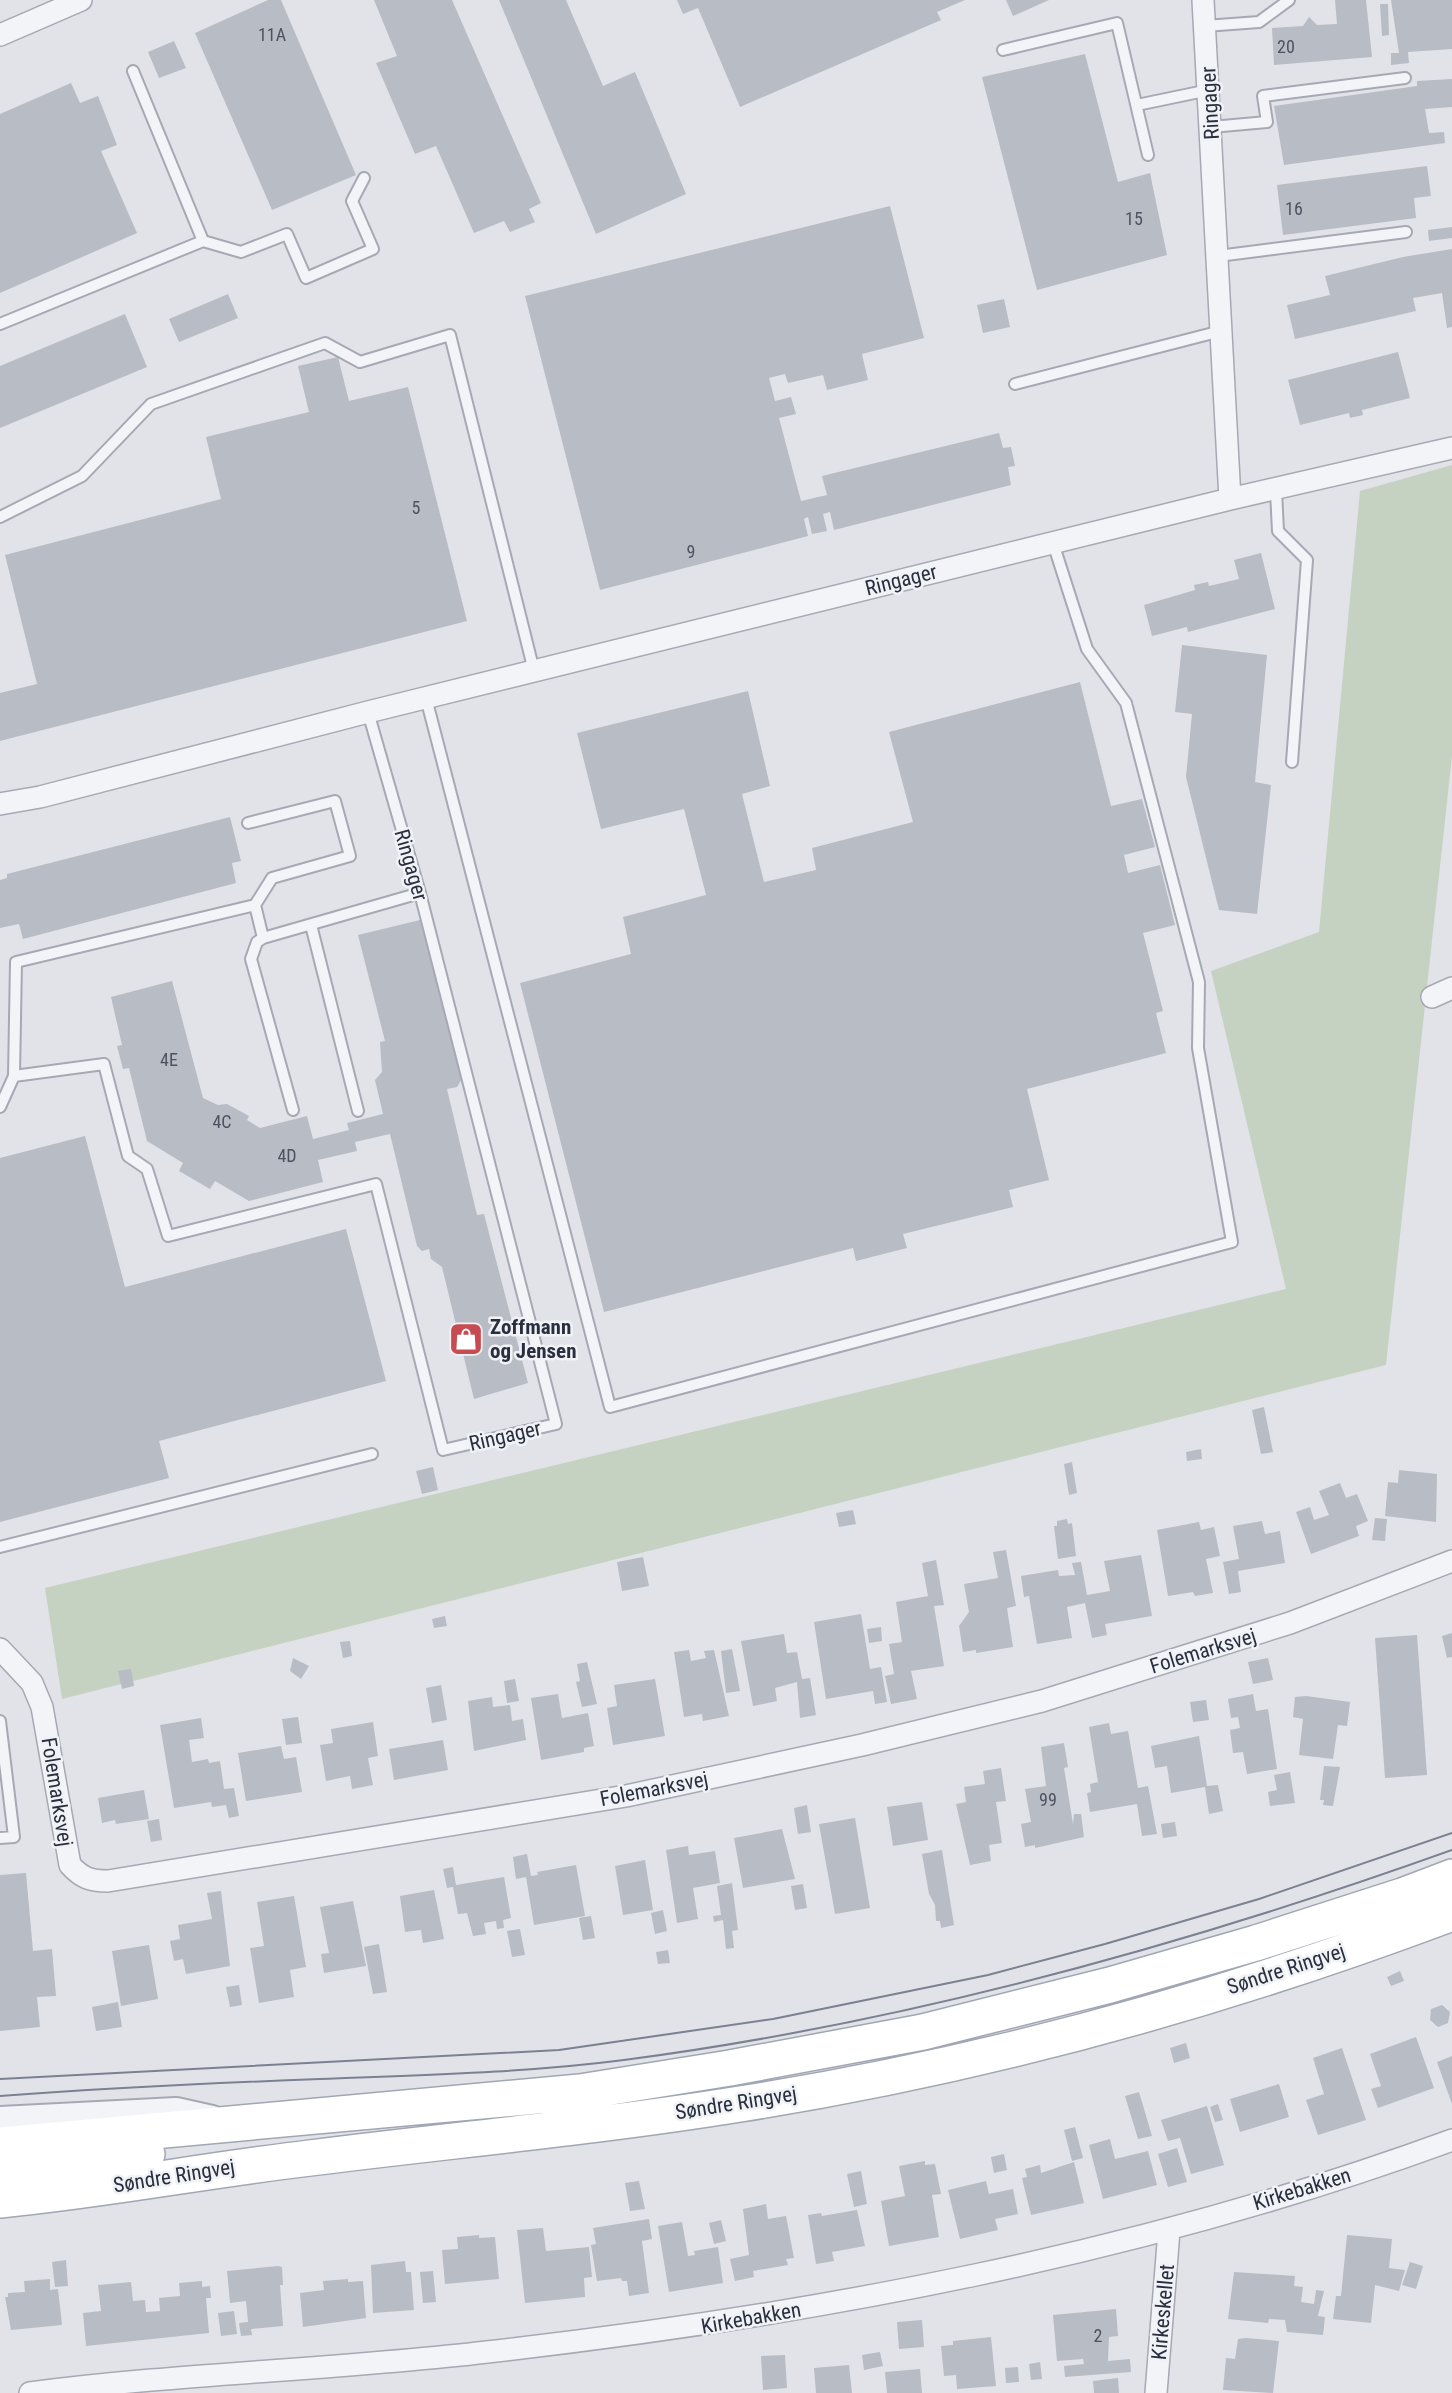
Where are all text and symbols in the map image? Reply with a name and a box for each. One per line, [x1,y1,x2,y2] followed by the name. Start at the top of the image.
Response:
[258,24,287,45] house number: 11A
[1277,36,1295,57] house number: 20
[1196,66,1224,140] street label: Ringager
[1285,198,1303,219] house number: 16
[1125,208,1143,229] house number: 15
[412,497,421,518] house number: 5
[687,541,695,562] house number: 9
[863,560,939,600] street label: Ringager
[389,827,433,903] street label: Ringager
[160,1049,178,1070] house number: 4E
[212,1111,232,1132] house number: 4C
[277,1145,297,1166] house number: 4D
[490,1315,576,1363] place label: Zoffmann og Jensen
[447,1320,485,1358] shop icon: Zoffmann og Jensen
[467,1416,543,1456] street label: Ringager
[1147,1623,1259,1679] street label: Folemarksvej
[37,1736,77,1848] street label: Folemarksvej
[598,1767,710,1811] street label: Folemarksvej
[1039,1789,1057,1810] house number: 99
[1224,1939,1348,1999] street label: Søndre Ringvej
[674,2082,798,2124] street label: Søndre Ringvej
[112,2155,236,2197] street label: Søndre Ringvej
[1250,2163,1354,2215] street label: Kirkebakken
[1147,2263,1179,2361] street label: Kirkeskellet
[699,2297,803,2339] street label: Kirkebakken
[1094,2325,1103,2346] house number: 2

